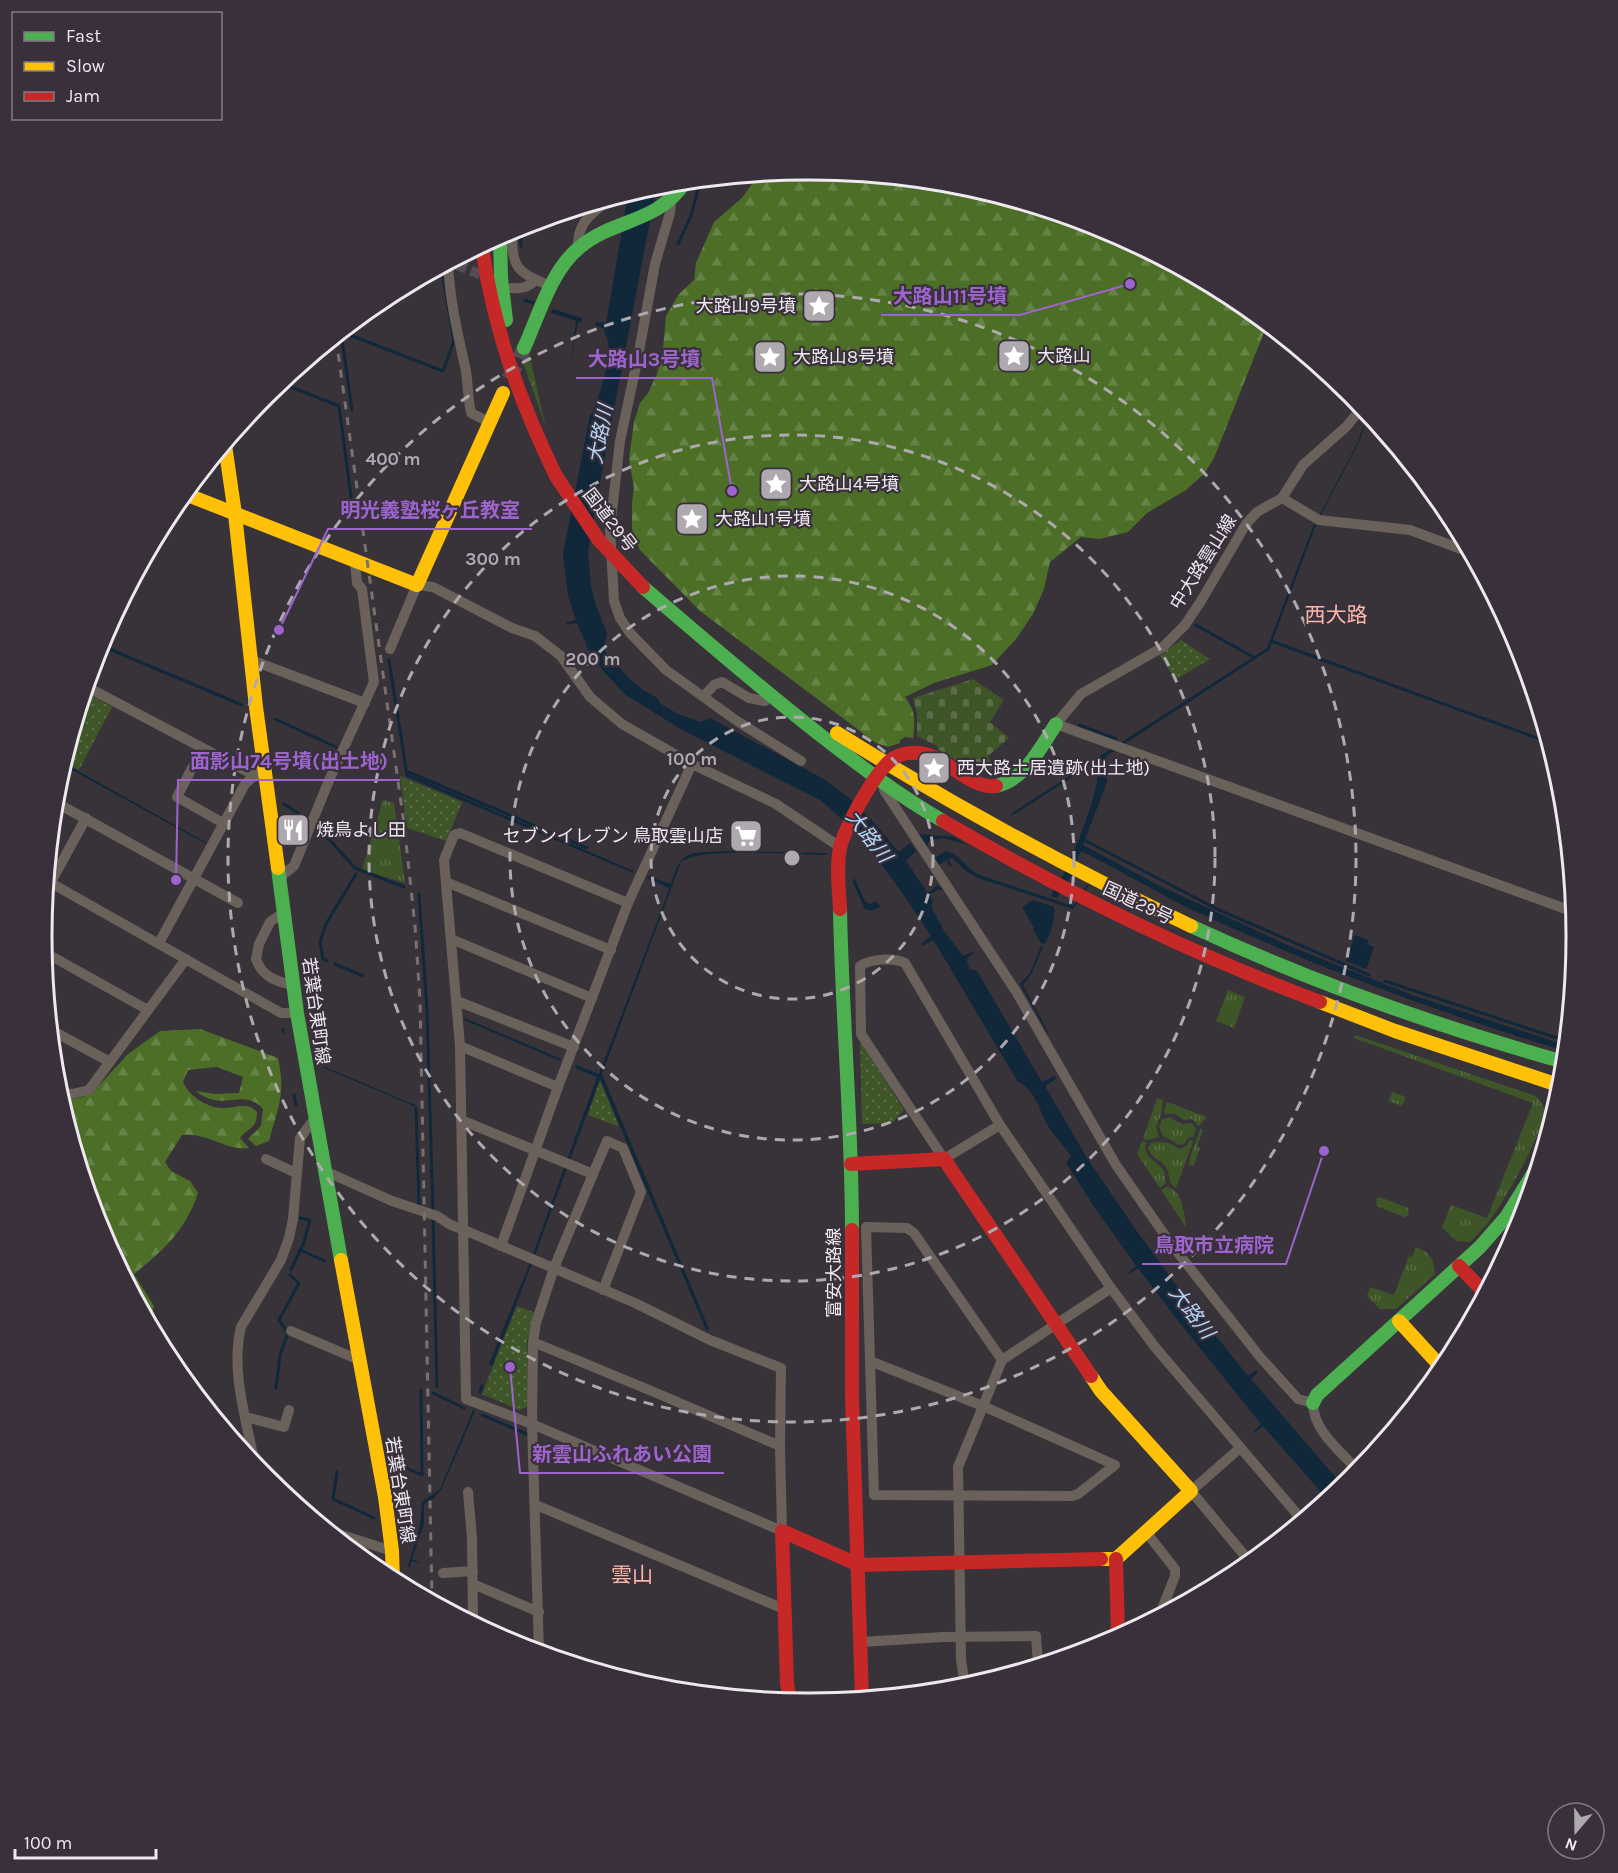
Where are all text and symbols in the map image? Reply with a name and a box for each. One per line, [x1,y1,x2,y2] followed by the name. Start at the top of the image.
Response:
[12,12,222,120] legend
[66,25,101,47] text: Fast
[66,55,105,77] text: Slow
[66,85,100,107] text: Jam
[881,277,1020,315] callout: 大路山11号墳
[893,285,1007,308] text: 大路山11号墳
[801,288,837,324] place icon: 大路山9号墳
[696,295,796,317] place label: 大路山9号墳
[996,338,1032,374] place icon: 大路山
[752,339,788,375] place icon: 大路山8号墳
[576,340,712,378] callout: 大路山3号墳
[1037,345,1091,367] place label: 大路山
[793,346,894,368] place label: 大路山8号墳
[588,348,700,371] text: 大路山3号墳
[583,400,618,466] water label: 大路川
[365,448,421,470] text: 400 m
[758,466,794,502] place icon: 大路山4号墳
[799,473,899,495] place label: 大路山4号墳
[578,484,642,556] street label: 国道29号
[328,491,532,529] callout: 明光義塾桜ヶ丘教室
[340,499,520,522] text: 明光義塾桜ヶ丘教室
[674,501,710,537] place icon: 大路山1号墳
[715,508,811,530] place label: 大路山1号墳
[1165,510,1241,614] street label: 中大路雲山線
[465,548,521,570] text: 300 m
[1305,603,1368,627] district label: 西大路
[565,648,621,670] text: 200 m
[178,742,400,780] callout: 面影山74号墳(出土地)
[667,748,717,770] text: 100 m
[190,750,388,773] text: 面影山74号墳(出土地)
[916,750,952,786] place icon: 西大路土居遺跡(出土地)
[957,757,1150,779] place label: 西大路土居遺跡(出土地)
[841,806,897,869] water label: 大路川
[275,812,311,848] restaurant icon: 焼鳥よし田
[728,818,764,854] supermarket icon: セブンイレブン 鳥取雲山店
[316,819,406,841] place label: 焼鳥よし田
[503,825,723,847] place label: セブンイレブン 鳥取雲山店
[782,848,802,868] centre of rings
[1099,877,1177,929] street label: 国道29号
[298,956,334,1066] street label: 若葉台東町線
[1142,1226,1286,1264] callout: 鳥取市立病院
[823,1228,845,1318] street label: 富安大路線
[1154,1234,1274,1257] text: 鳥取市立病院
[1164,1281,1220,1345] water label: 大路川
[381,1435,419,1545] street label: 若葉台東町線
[520,1435,724,1473] callout: 新雲山ふれあい公園
[532,1443,712,1466] text: 新雲山ふれあい公園
[611,1563,653,1587] district label: 雲山
[1546,1801,1606,1861] north arrow
[15,1822,156,1860] scale bar
[24,1832,72,1854] text: 100 m
[1562,1834,1580,1856] text: N

